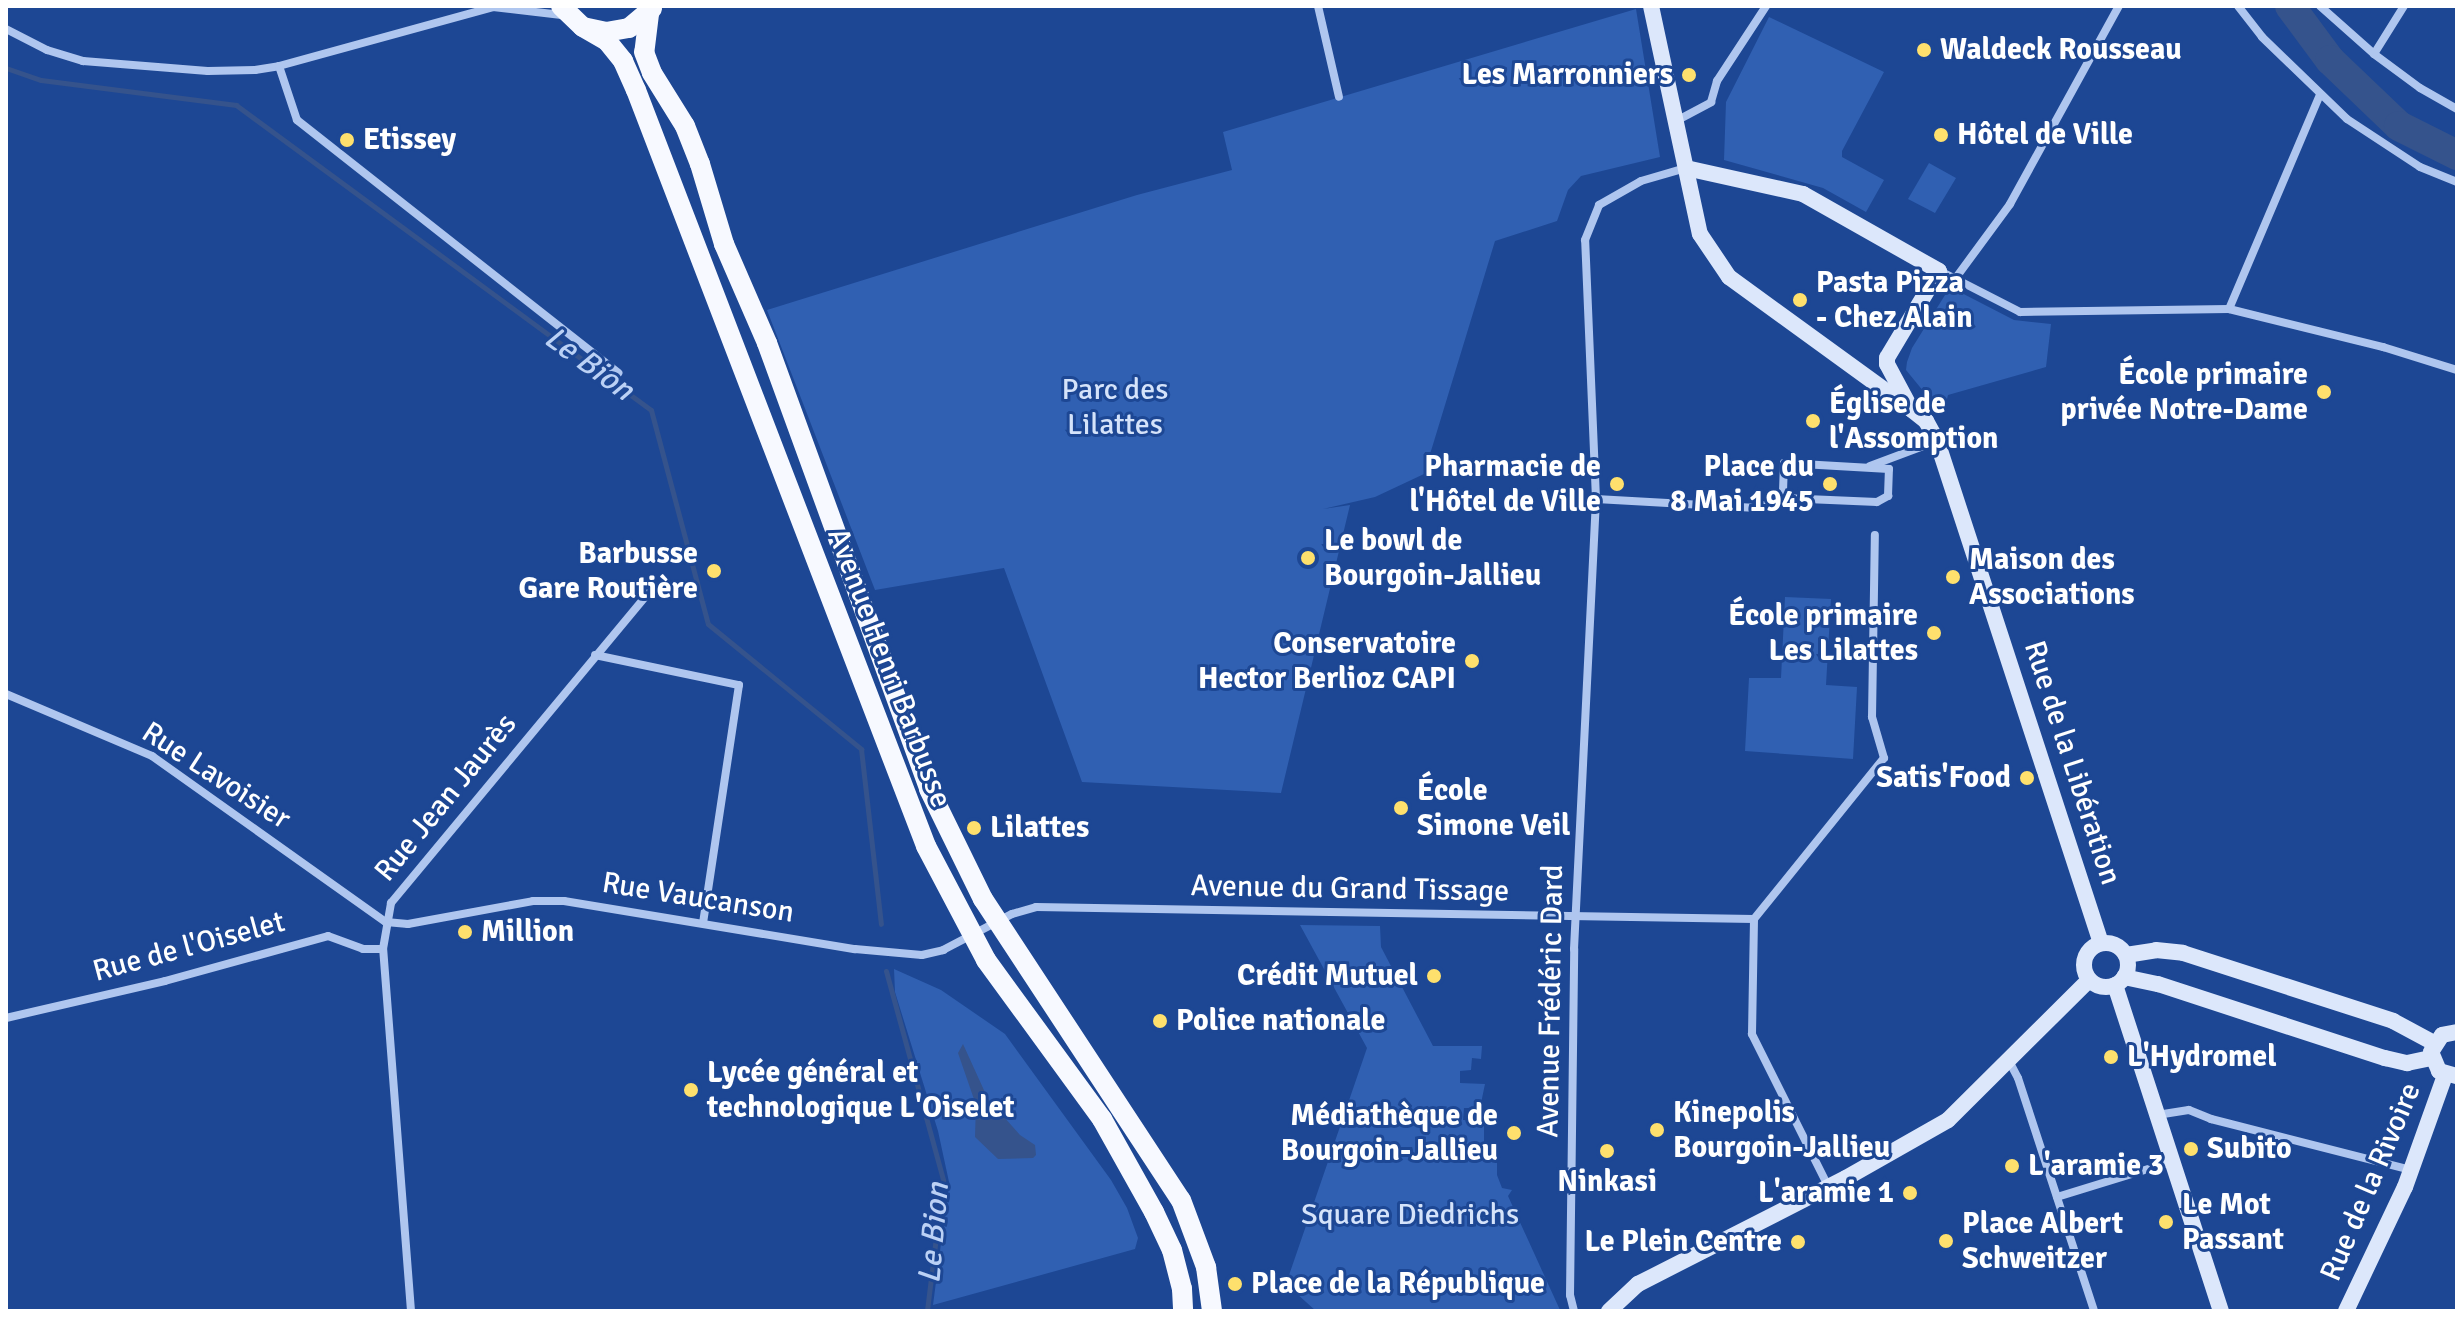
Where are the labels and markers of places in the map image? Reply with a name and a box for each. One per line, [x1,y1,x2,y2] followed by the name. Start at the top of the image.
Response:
[1940,32,2182,68] place label: Waldeck Rousseau
[1915,41,1933,59] marker: Waldeck Rousseau
[1462,57,1673,93] place label: Les Marronniers
[1680,66,1698,84] marker: Les Marronniers
[1957,117,2133,153] place label: Hôtel de Ville
[363,122,456,158] place label: Etissey
[1932,126,1950,144] marker: Hôtel de Ville
[338,131,356,149] marker: Etissey
[1816,265,1973,336] place label: Pasta Pizza - Chez Alain
[1791,291,1809,309] marker: Pasta Pizza - Chez Alain
[2061,357,2308,428] place label: École primaire privée Notre-Dame
[2315,383,2333,401] marker: École primaire privée Notre-Dame
[1829,386,1998,456] place label: Église de l'Assomption
[1804,412,1822,430] marker: Église de l'Assomption
[1410,449,1601,520] place label: Pharmacie de l'Hôtel de Ville
[1670,449,1814,520] place label: Place du 8 Mai 1945
[1608,475,1626,493] marker: Pharmacie de l'Hôtel de Ville
[1821,475,1839,493] marker: Place du 8 Mai 1945
[1324,523,1541,594] place label: Le bowl de Bourgoin-Jallieu
[518,536,698,606] place label: Barbusse Gare Routière
[1969,542,2135,612] place label: Maison des Associations
[1299,549,1317,567] marker: Le bowl de Bourgoin-Jallieu
[705,562,723,580] marker: Barbusse Gare Routière
[1944,568,1962,586] marker: Maison des Associations
[1728,598,1918,668] place label: École primaire Les Lilattes
[1925,624,1943,642] marker: École primaire Les Lilattes
[1198,626,1456,696] place label: Conservatoire Hector Berlioz CAPI
[1463,652,1481,670] marker: Conservatoire Hector Berlioz CAPI
[1876,760,2011,796] place label: Satis'Food
[2018,769,2036,787] marker: Satis'Food
[1417,773,1570,844] place label: École Simone Veil
[1392,799,1410,817] marker: École Simone Veil
[990,810,1089,846] place label: Lilattes
[965,819,983,837] marker: Lilattes
[481,914,574,950] place label: Million
[456,923,474,941] marker: Million
[1237,958,1418,994] place label: Crédit Mutuel
[1425,967,1443,985] marker: Crédit Mutuel
[1176,1003,1385,1039] place label: Police nationale
[1151,1012,1169,1030] marker: Police nationale
[2127,1039,2277,1075] place label: L'Hydromel
[2102,1048,2120,1066] marker: L'Hydromel
[707,1055,1015,1126] place label: Lycée général et technologique L'Oiselet
[682,1081,700,1099] marker: Lycée général et technologique L'Oiselet
[1673,1095,1890,1166] place label: Kinepolis Bourgoin-Jallieu
[1281,1098,1498,1168] place label: Médiathèque de Bourgoin-Jallieu
[1648,1121,1666,1139] marker: Kinepolis Bourgoin-Jallieu
[1505,1124,1523,1142] marker: Médiathèque de Bourgoin-Jallieu
[2207,1131,2292,1167] place label: Subito
[2182,1140,2200,1158] marker: Subito
[1598,1142,1616,1160] marker: Ninkasi
[2028,1148,2164,1184] place label: L'aramie 3
[2003,1157,2021,1175] marker: L'aramie 3
[1557,1164,1657,1200] place label: Ninkasi
[1758,1175,1894,1211] place label: L'aramie 1
[1901,1184,1919,1202] marker: L'aramie 1
[2182,1187,2284,1258] place label: Le Mot Passant
[1962,1206,2123,1276] place label: Place Albert Schweitzer
[2157,1213,2175,1231] marker: Le Mot Passant
[1584,1224,1782,1260] place label: Le Plein Centre
[1937,1232,1955,1250] marker: Place Albert Schweitzer
[1789,1233,1807,1251] marker: Le Plein Centre
[1251,1266,1545,1302] place label: Place de la République
[1226,1275,1244,1293] marker: Place de la République

